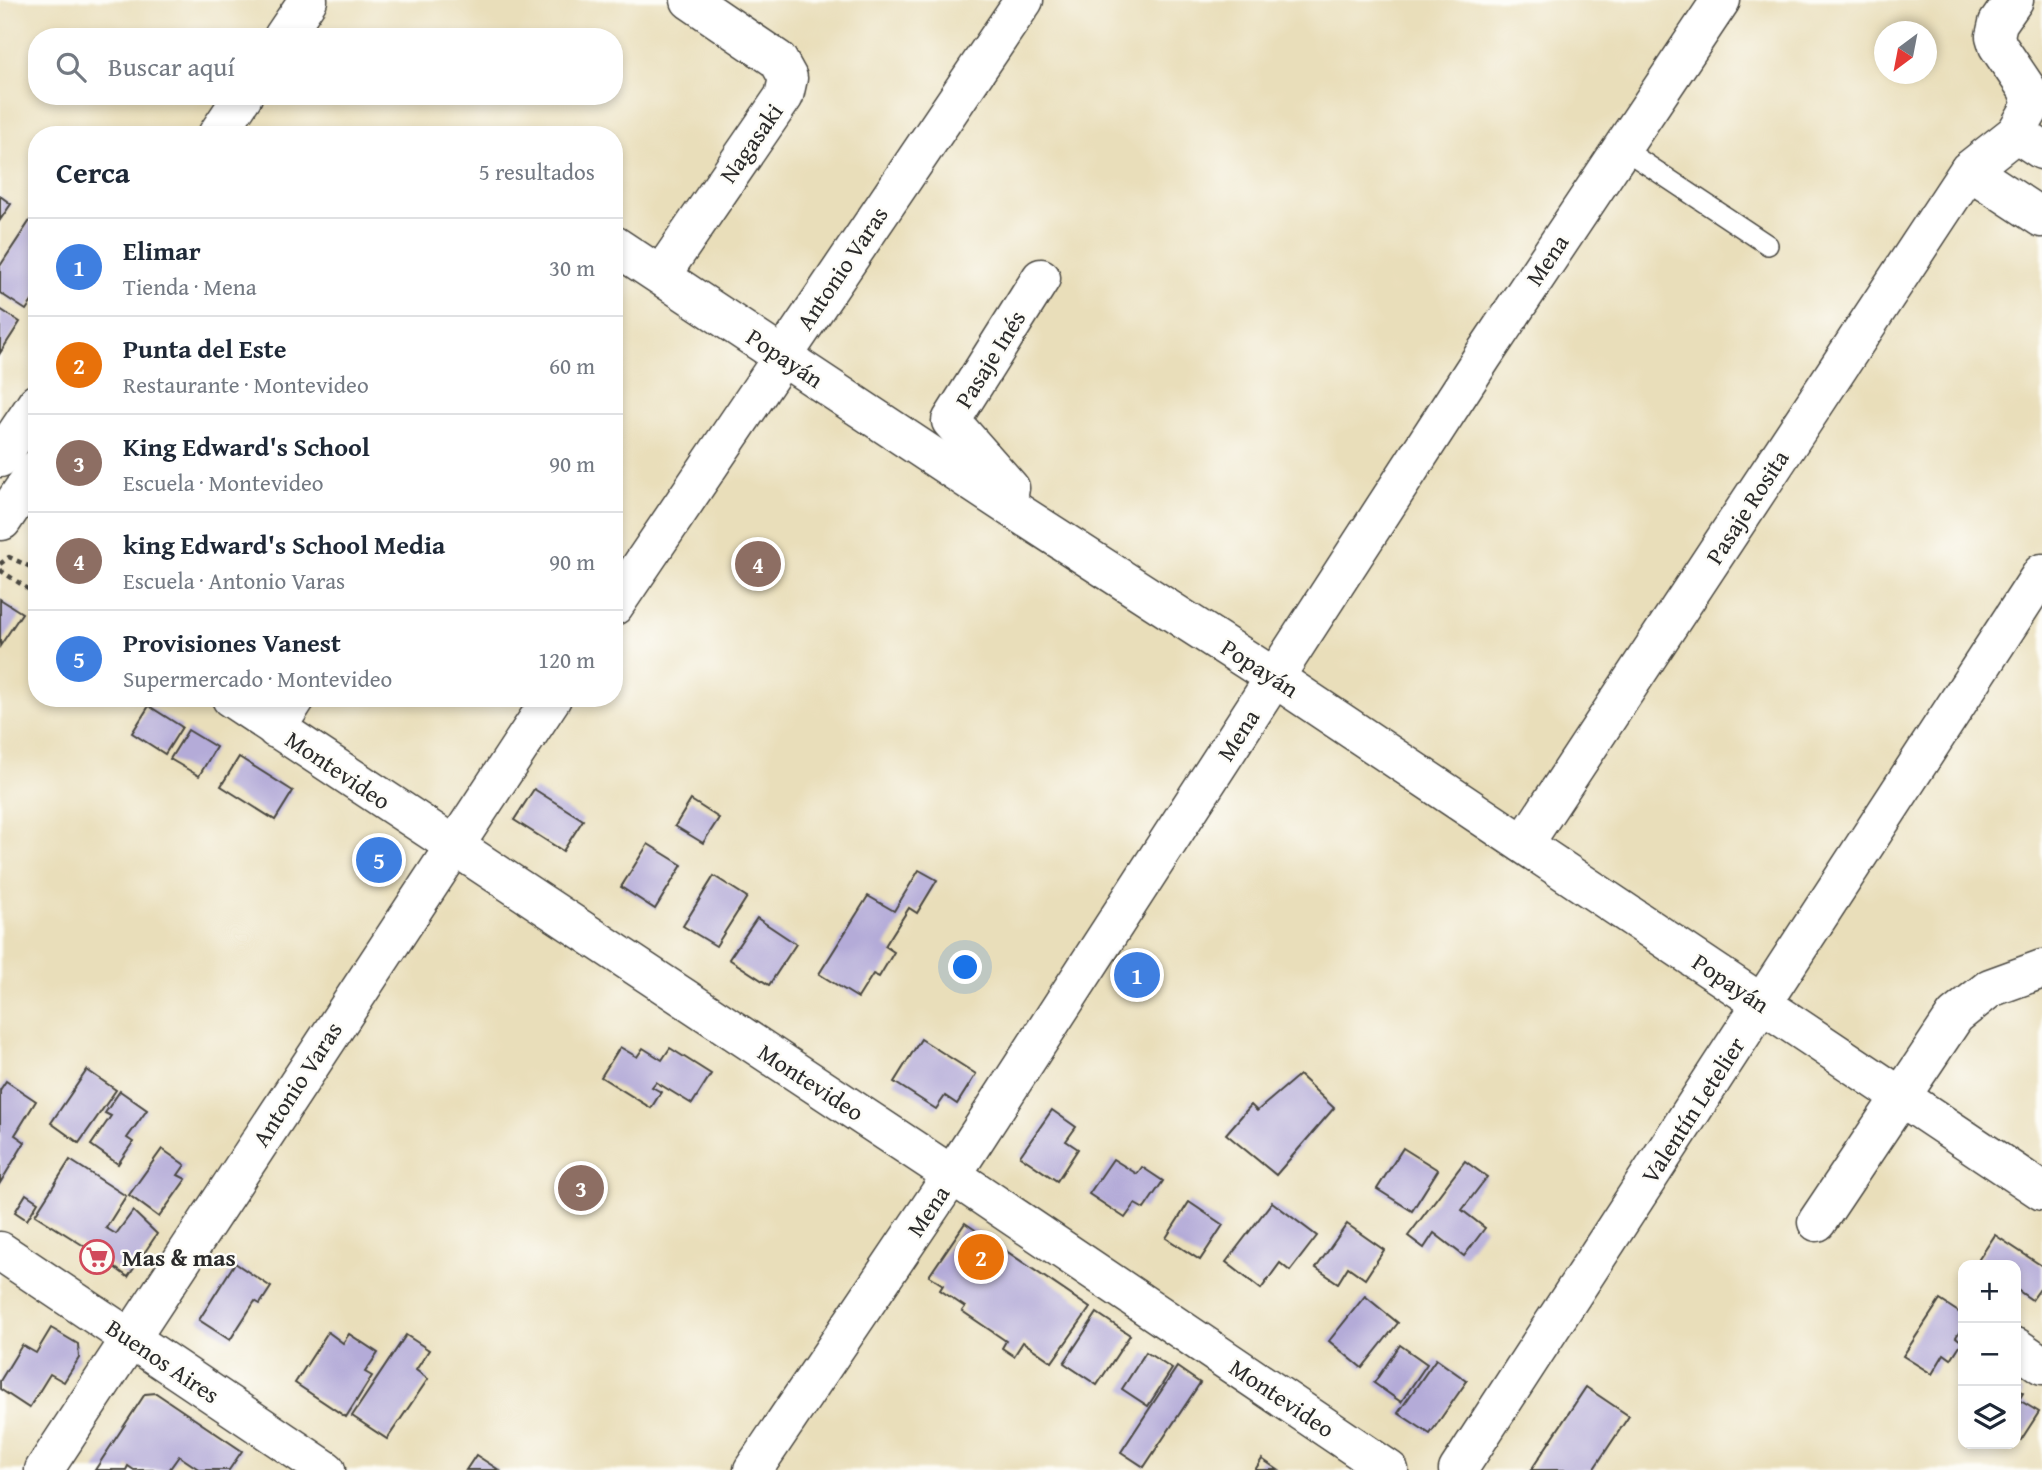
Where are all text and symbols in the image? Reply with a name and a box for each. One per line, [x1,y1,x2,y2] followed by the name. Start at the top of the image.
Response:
[1874,21,1937,84] north arrow
[28,28,623,105] search box
[108,47,235,86] text: Buscar aquí
[52,48,90,86] icon: search
[711,96,791,190] street label: Nagasaki
[56,150,130,194] text: Cerca
[479,155,595,188] text: 5 resultados
[788,199,896,337] street label: Antonio Varas
[1517,227,1577,293] street label: Mena
[123,231,201,270] text: Elimar
[73,251,85,284] text: 1
[549,251,595,284] text: 30 m
[123,270,257,303] text: Tienda · Mena
[946,303,1034,415] street label: Pasaje Inés
[739,319,831,397] street label: Popayán
[123,329,286,368] text: Punta del Este
[73,349,85,382] text: 2
[549,349,595,382] text: 60 m
[123,368,369,401] text: Restaurante · Montevideo
[123,427,370,466] text: King Edward's School
[1697,442,1798,571] street label: Pasaje Rosita
[73,447,85,480] text: 3
[549,447,595,480] text: 90 m
[123,466,324,499] text: Escuela · Montevideo
[123,525,445,564] text: king Edward's School Media
[735,538,781,590] pin: 4
[73,545,85,578] text: 4
[549,545,595,578] text: 90 m
[123,564,345,597] text: Escuela · Antonio Varas
[123,623,341,662] text: Provisiones Vanest
[1214,630,1306,706] street label: Popayán
[73,643,85,676] text: 5
[538,643,595,676] text: 120 m
[123,662,392,695] text: Supermercado · Montevideo
[1208,702,1268,768] street label: Mena
[278,722,398,818] street label: Montevideo
[356,834,402,886] pin: 5
[1685,944,1777,1022] street label: Popayán
[1114,949,1160,1001] pin: 1
[948,950,982,984] your location
[243,1015,351,1153] street label: Antonio Varas
[1632,1030,1754,1190] street label: Valentín Letelier
[751,1035,871,1129] street label: Montevideo
[558,1162,604,1214] pin: 3
[898,1178,958,1244] street label: Mena
[958,1231,1004,1283] pin: 2
[78,1238,116,1276] supermarket icon: Mas & mas
[122,1240,236,1275] place label: Mas & mas
[1958,1260,2021,1449] map controls
[1958,1260,2021,1323] button: +
[99,1310,227,1412] street label: Buenos Aires
[1958,1323,2021,1386] button: −
[1222,1350,1342,1446] street label: Montevideo
[1958,1386,2021,1449] button: layers

